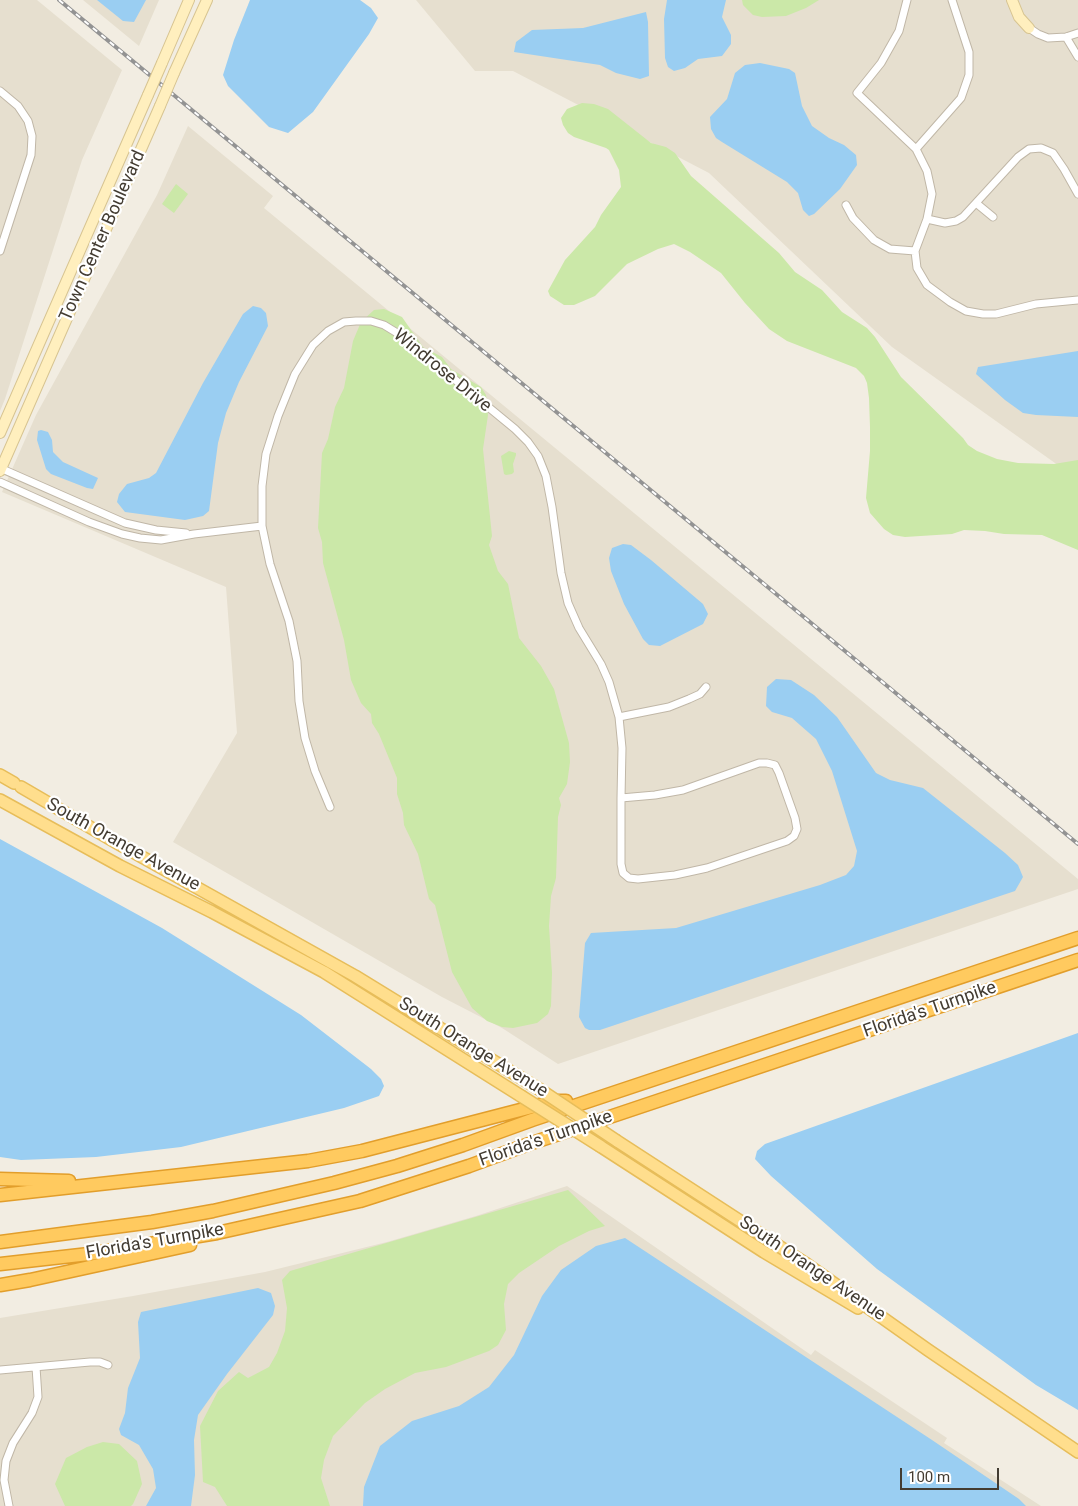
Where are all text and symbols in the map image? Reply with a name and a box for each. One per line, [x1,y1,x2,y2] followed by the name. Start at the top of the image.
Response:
[56,147,150,325] street label: Town Center Boulevard
[388,325,496,417] street label: Windrose Drive
[43,794,203,896] street label: South Orange Avenue
[861,977,999,1043] street label: Florida's Turnpike
[394,993,552,1103] street label: South Orange Avenue
[477,1106,615,1172] street label: Florida's Turnpike
[735,1212,889,1326] street label: South Orange Avenue
[84,1219,226,1265] street label: Florida's Turnpike
[903,1458,1002,1490] scale bar
[908,1468,950,1486] text: 100 m

